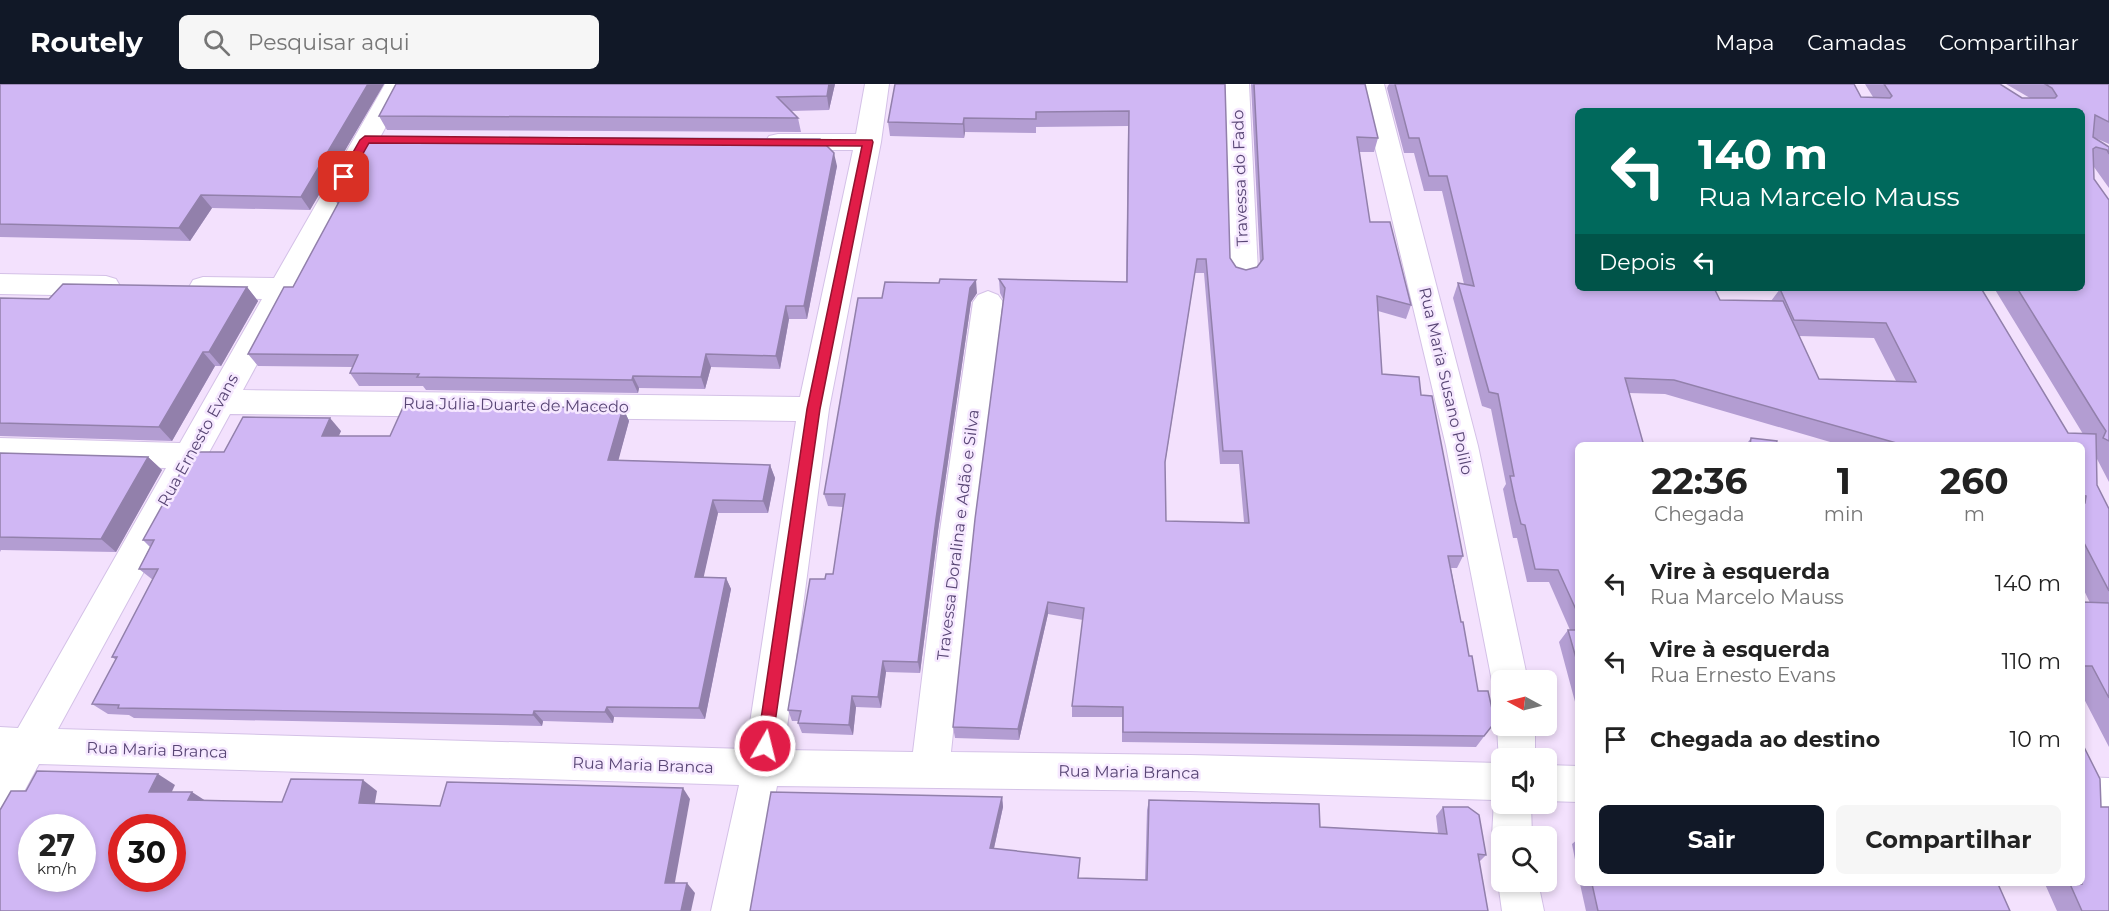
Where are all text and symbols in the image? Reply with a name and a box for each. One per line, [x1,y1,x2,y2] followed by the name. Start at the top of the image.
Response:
[179,15,599,69] search box
[30,25,143,59] text: Routely
[200,26,233,59] icon: search
[248,29,410,56] text: Pesquisar aqui
[1715,30,1774,55] text: Mapa
[1807,30,1906,55] text: Camadas
[1939,30,2079,55] text: Compartilhar
[1228,109,1252,247] street label: Travessa do Fado
[1698,128,1828,180] text: 140 m
[1599,132,1677,210] icon: left
[318,151,369,202] pin
[327,160,360,193] icon: arrive
[1698,180,1960,213] text: Rua Marcelo Mauss
[1688,246,1721,279] icon: left
[1599,249,1676,276] text: Depois
[1415,285,1477,477] street label: Rua Maria Susano Polilo
[154,370,242,510] street label: Rua Ernesto Evans
[403,394,629,416] street label: Rua Júlia Duarte de Macedo
[933,408,983,662] street label: Travessa Doralina e Adão e Silva
[1651,459,1747,503] text: 22:36
[1837,459,1851,503] text: 1
[1940,459,2009,503] text: 260
[1654,502,1745,526] text: Chegada
[1824,502,1864,526] text: min
[1964,502,1985,526] text: m
[1650,558,1830,585] text: Vire à esquerda
[1599,567,1632,600] icon: left
[1995,570,2061,597] text: 140 m
[1650,585,1844,609] text: Rua Marcelo Mauss
[1650,636,1830,663] text: Vire à esquerda
[1599,645,1632,678] icon: left
[2001,648,2061,675] text: 110 m
[1650,663,1836,687] text: Rua Ernesto Evans
[1491,670,1557,736] north arrow
[1491,670,1557,892] map controls
[733,714,797,778] position arrow
[1599,723,1632,756] icon: arrive
[1650,726,1880,753] text: Chegada ao destino
[2009,726,2061,753] text: 10 m
[86,738,228,762] street label: Rua Maria Branca
[1491,748,1557,814] button: sound
[572,753,714,777] street label: Rua Maria Branca
[1058,761,1200,783] street label: Rua Maria Branca
[1599,805,1824,874] button: Sair
[1836,805,2061,874] button: Compartilhar
[108,814,186,892] speed limit sign: 30
[1491,826,1557,892] button: search
[39,827,75,864] text: 27
[37,859,77,878] text: km/h

